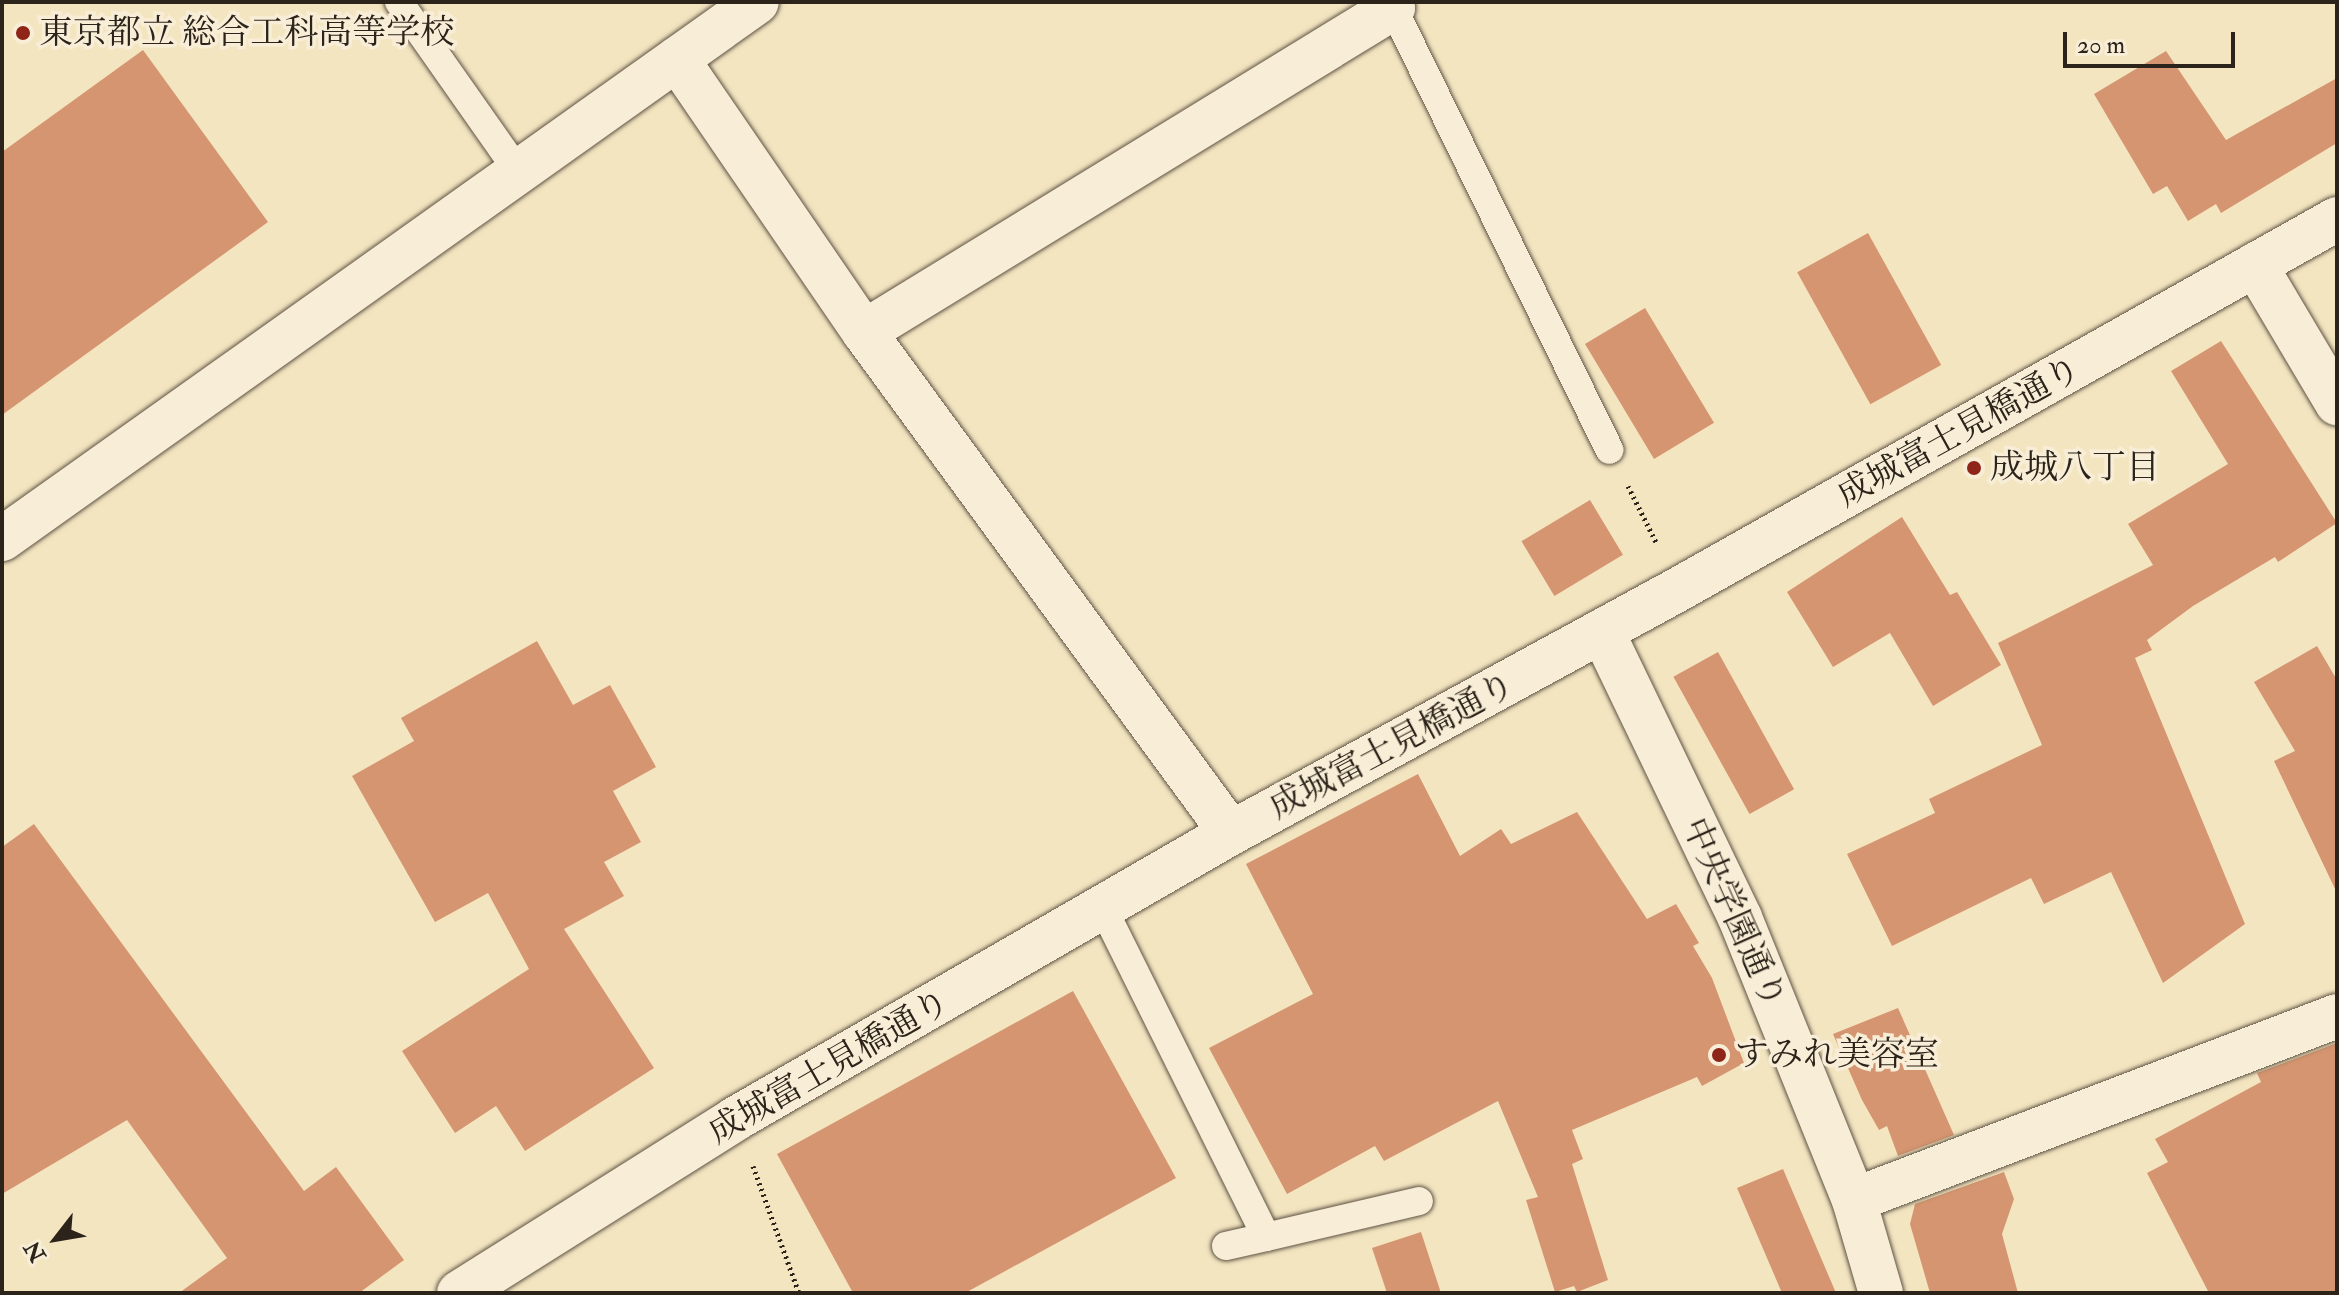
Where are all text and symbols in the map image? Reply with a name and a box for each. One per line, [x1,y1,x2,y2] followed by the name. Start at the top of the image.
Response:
[39,13,454,53] place label: 東京都立 総合工科高等学校
[2067,16,2239,66] scale bar
[14,24,32,42] marker: 東京都立 総合工科高等学校
[2077,30,2125,61] text: 20 m
[1830,348,2088,516] street label: 成城富士見橋通り
[1990,448,2160,488] place label: 成城八丁目
[1965,459,1983,477] marker: 成城八丁目
[1262,664,1522,828] street label: 成城富士見橋通り
[1674,812,1794,1014] street label: 中央学園通り
[701,981,957,1153] street label: 成城富士見橋通り
[1735,1035,1939,1075] place label: すみれ美容室
[1710,1046,1728,1064] marker: すみれ美容室
[16,1199,96,1279] north arrow
[18,1236,53,1267] text: N

